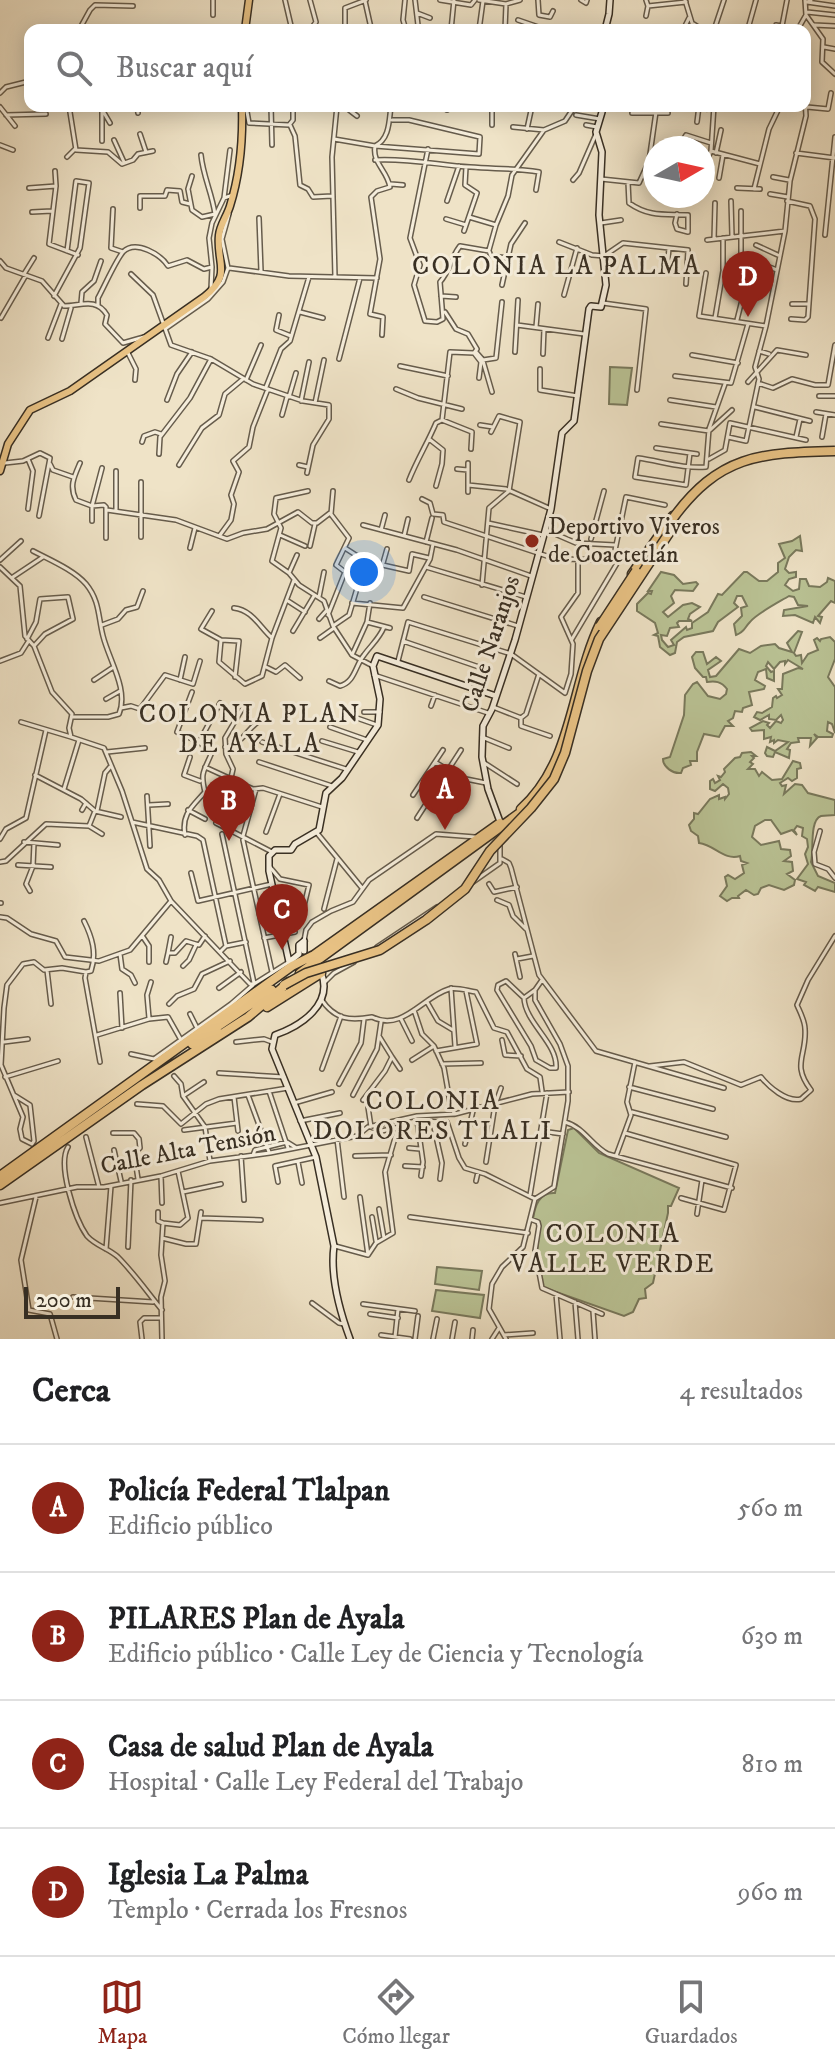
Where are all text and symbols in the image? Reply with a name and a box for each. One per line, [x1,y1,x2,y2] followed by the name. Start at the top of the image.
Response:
[24,24,811,112] search box
[52,46,96,90] icon: search
[116,50,253,87] text: Buscar aquí
[643,136,715,208] north arrow
[412,250,702,283] district label: COLONIA LA PALMA
[722,251,774,317] pin: D
[548,512,720,570] place label: Deportivo Viveros de Coactetlán
[523,532,541,550] marker: Deportivo Viveros de Coactetlán
[344,552,384,592] your location
[455,572,527,716] street label: Calle Naranjos
[139,698,361,761] district label: COLONIA PLAN DE AYALA
[419,764,471,830] pin: A
[203,775,255,841] pin: B
[256,884,308,950] pin: C
[313,1085,553,1148] district label: COLONIA DOLORES TLALI
[98,1118,278,1182] street label: Calle Alta Tensión
[509,1218,716,1281] district label: COLONIA VALLE VERDE
[24,1283,120,1319] scale bar
[36,1287,92,1314] text: 200 m
[32,1370,110,1412] text: Cerca
[679,1375,803,1408] text: 4 resultados
[108,1473,390,1510] text: Policía Federal Tlalpan
[50,1492,66,1525] text: A
[737,1492,803,1525] text: 560 m
[108,1510,273,1543] text: Edificio público
[108,1601,405,1638] text: PILARES Plan de Ayala
[50,1620,66,1653] text: B
[741,1620,803,1653] text: 630 m
[108,1638,644,1671] text: Edificio público · Calle Ley de Ciencia y Tecnología
[108,1729,434,1766] text: Casa de salud Plan de Ayala
[49,1748,67,1781] text: C
[741,1748,803,1781] text: 810 m
[108,1766,524,1799] text: Hospital · Calle Ley Federal del Trabajo
[108,1857,308,1894] text: Iglesia La Palma
[48,1876,68,1909] text: D
[737,1876,803,1909] text: 960 m
[108,1894,407,1927] text: Templo · Cerrada los Fresnos
[97,1975,147,2050] tab: Mapa
[342,1975,450,2050] tab: Cómo llegar
[645,1975,738,2050] tab: Guardados

